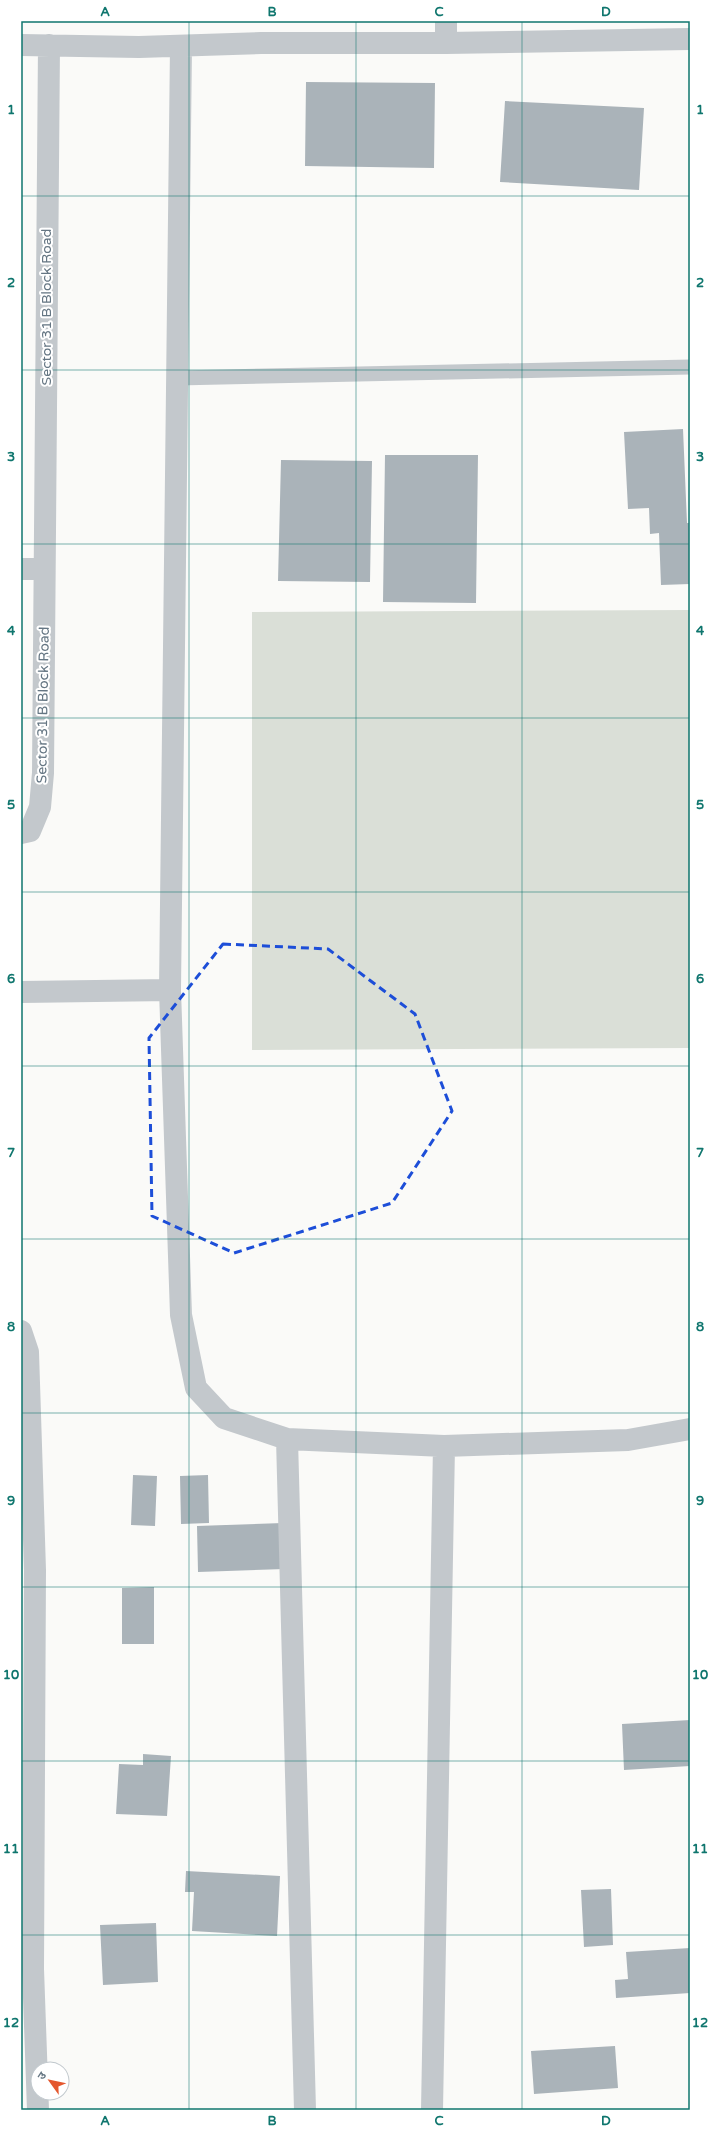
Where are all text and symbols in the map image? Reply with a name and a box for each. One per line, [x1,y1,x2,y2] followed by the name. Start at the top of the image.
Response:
[100,4,110,20] text: A
[267,4,277,20] text: B
[434,4,444,20] text: C
[601,4,611,20] text: D
[7,102,15,118] text: 1
[696,102,704,118] text: 1
[38,229,55,385] street label: Sector 31 B Block Road
[7,275,15,291] text: 2
[696,275,704,291] text: 2
[7,449,15,465] text: 3
[696,449,704,465] text: 3
[7,623,16,639] text: 4
[696,623,705,639] text: 4
[33,626,53,784] street label: Sector 31 B Block Road
[7,797,15,813] text: 5
[696,797,704,813] text: 5
[7,971,15,987] text: 6
[696,971,704,987] text: 6
[7,1145,15,1161] text: 7
[696,1145,704,1161] text: 7
[7,1319,15,1335] text: 8
[696,1319,704,1335] text: 8
[7,1493,15,1509] text: 9
[696,1493,704,1509] text: 9
[3,1667,19,1683] text: 10
[692,1667,708,1683] text: 10
[3,1841,19,1857] text: 11
[692,1841,708,1857] text: 11
[3,2015,19,2031] text: 12
[692,2015,708,2031] text: 12
[30,2061,70,2101] north arrow
[35,2069,50,2082] text: उ
[100,2113,110,2129] text: A
[267,2113,277,2129] text: B
[434,2113,444,2129] text: C
[601,2113,611,2129] text: D

